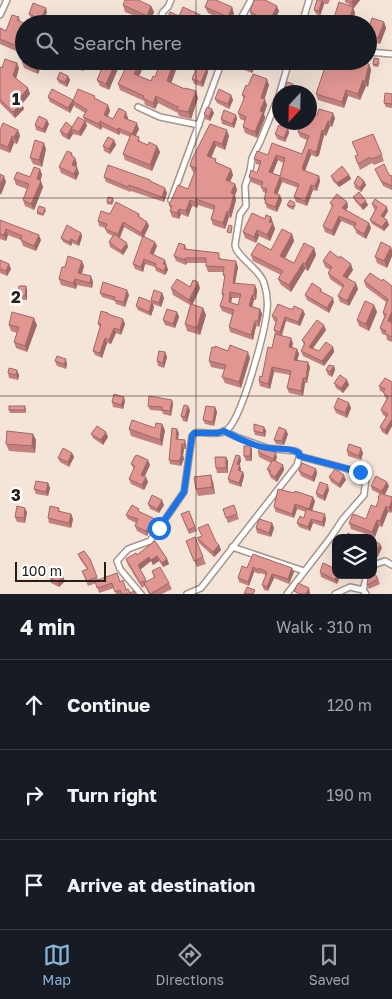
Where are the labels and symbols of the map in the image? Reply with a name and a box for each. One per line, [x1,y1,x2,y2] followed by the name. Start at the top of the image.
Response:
[272,85,317,130] north arrow
[12,89,20,109] text: 1
[11,287,21,307] text: 2
[349,461,372,484] route end
[11,485,21,505] text: 3
[148,517,171,540] route start
[15,559,106,582] scale bar

